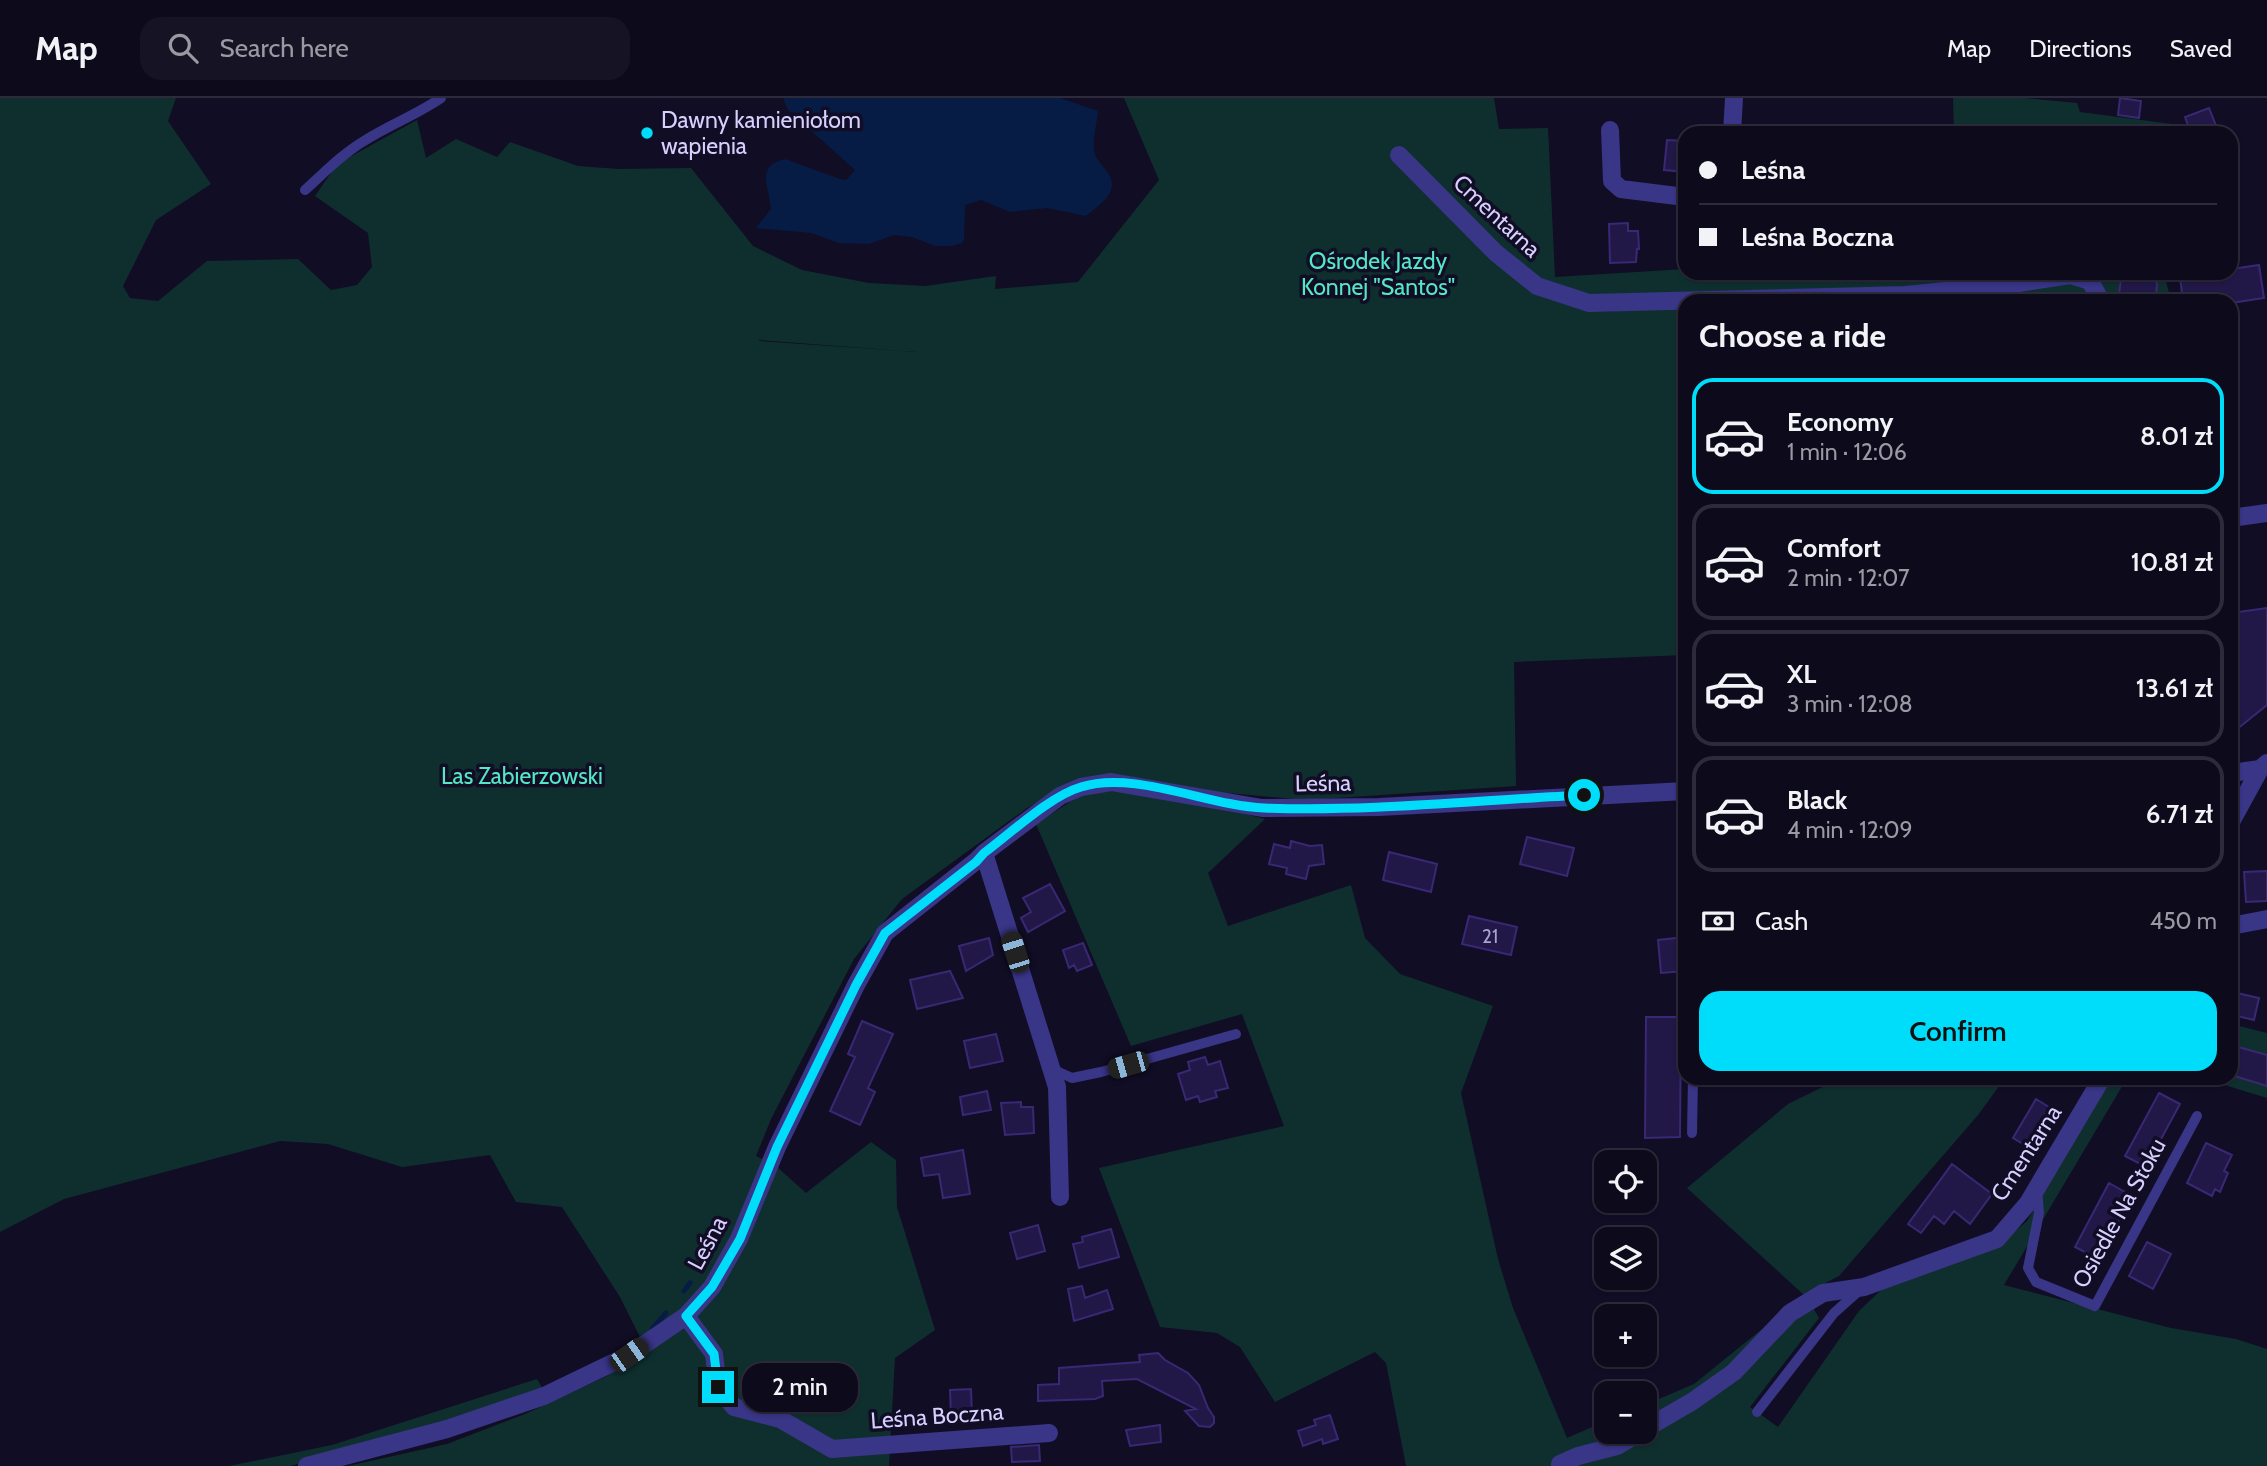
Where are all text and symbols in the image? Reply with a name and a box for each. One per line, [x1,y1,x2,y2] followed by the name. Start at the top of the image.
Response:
[140,17,630,80] search box
[35,28,98,68] text: Map
[164,29,202,67] icon: search
[220,32,349,64] text: Search here
[1947,34,1991,63] text: Map
[2029,34,2132,63] text: Directions
[2170,34,2232,63] text: Saved
[661,106,861,160] place label: Dawny kamieniołom wapienia
[639,125,655,141] marker: Dawny kamieniołom wapienia
[1741,154,1806,186] text: Leśna
[1448,169,1546,263] street label: Cmentarna
[1741,221,1894,253] text: Leśna Boczna
[1301,247,1455,301] park label: Ośrodek Jazdy Konnej "Santos"
[1699,316,1886,355] text: Choose a ride
[1703,405,1766,468] icon: car
[1787,406,1893,438] text: Economy
[2140,420,2213,452] text: 8.01 zł
[1787,438,1907,466] text: 1 min · 12:06
[1703,531,1766,594] icon: car
[1787,532,1881,564] text: Comfort
[2131,546,2213,578] text: 10.81 zł
[1787,564,1910,592] text: 2 min · 12:07
[1703,657,1766,720] icon: car
[1787,658,1816,690] text: XL
[2136,672,2213,704] text: 13.61 zł
[1787,690,1913,718] text: 3 min · 12:08
[441,762,603,790] park label: Las Zabierzowski
[1295,769,1351,797] street label: Leśna
[1568,779,1600,811] route start
[1703,783,1766,846] icon: car
[1787,784,1847,816] text: Black
[2146,798,2213,830] text: 6.71 zł
[1787,816,1913,844] text: 4 min · 12:09
[1699,902,1737,940] icon: cash
[1755,905,1808,937] text: Cash
[2150,907,2217,935] text: 450 m
[1482,925,1498,948] house number: 21
[999,929,1032,975] car
[1699,991,2217,1071] button: Confirm
[1105,1049,1152,1081] car
[1985,1100,2067,1206] street label: Cmentarna
[2066,1133,2172,1293] street label: Osiedle Na Stoku
[1594,1150,1657,1444] map controls
[1594,1150,1657,1213] button: locate
[681,1211,733,1275] street label: Leśna
[1594,1227,1657,1290] button: layers
[1594,1304,1657,1367] button: +
[606,1334,653,1376] car
[742,1362,858,1412] callout: 2 min
[702,1371,734,1403] route end
[772,1373,828,1401] text: 2 min
[1594,1381,1657,1444] button: −
[870,1397,1004,1435] street label: Leśna Boczna

